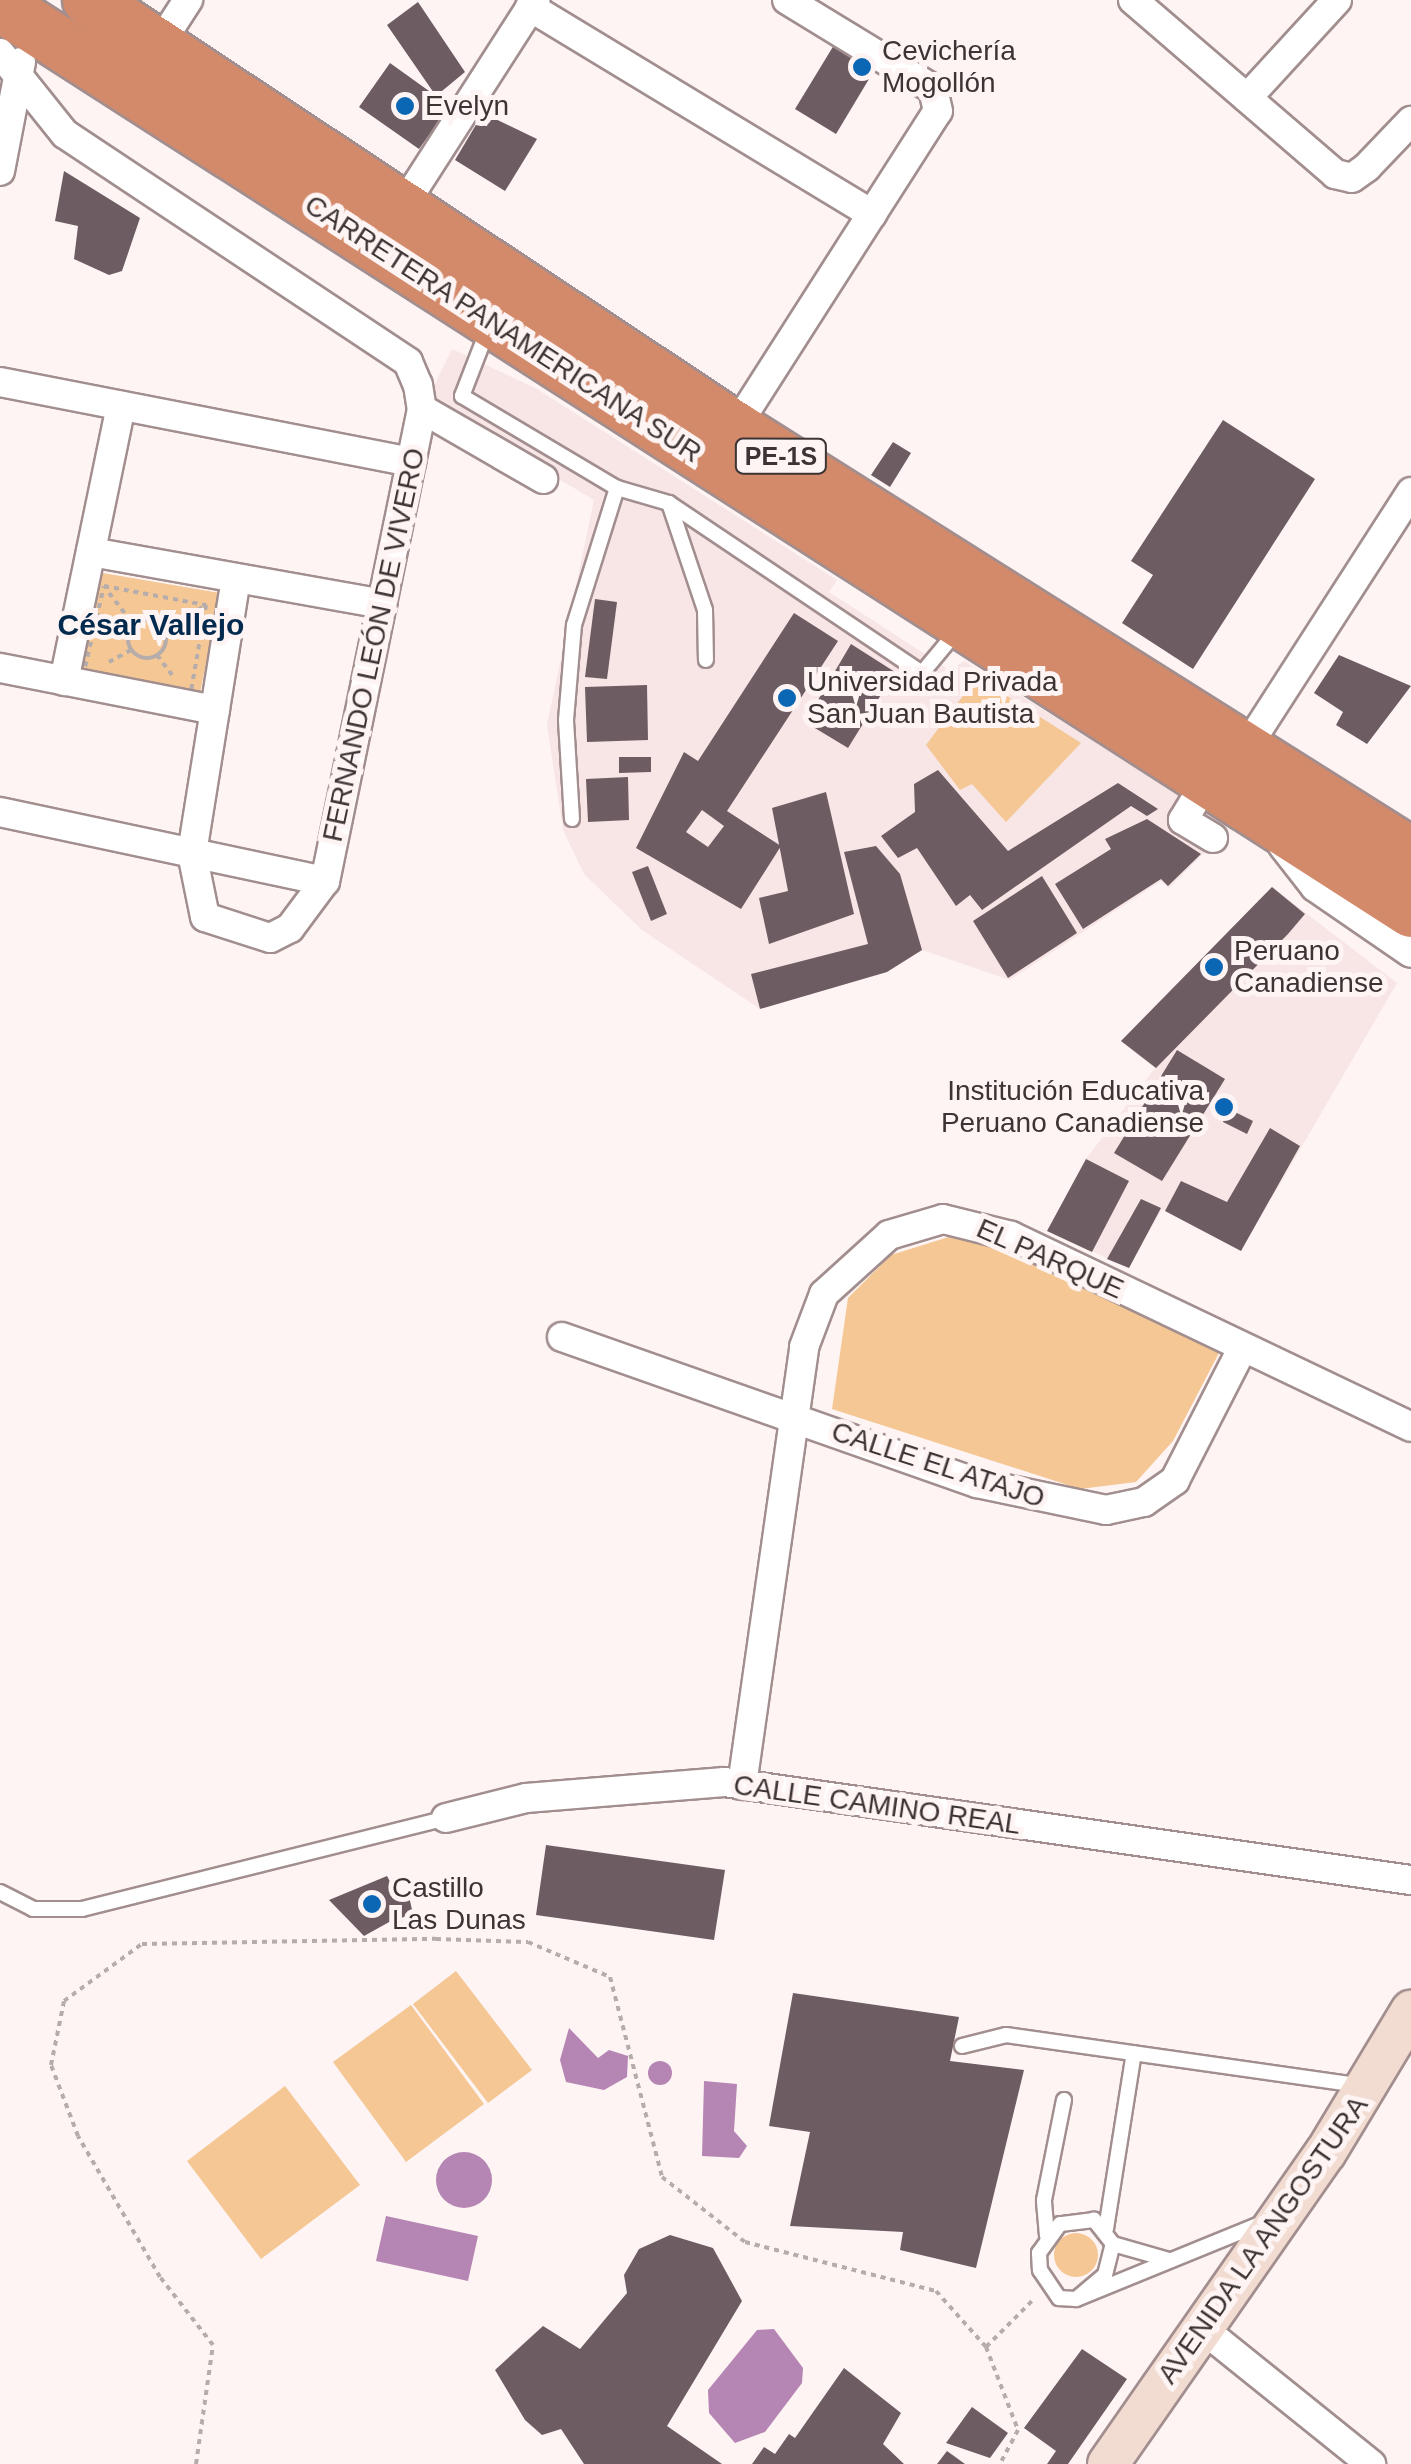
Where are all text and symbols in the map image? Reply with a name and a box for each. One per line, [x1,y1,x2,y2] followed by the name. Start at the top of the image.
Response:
[882,34,1016,100] place label: Cevichería Mogollón
[851,56,873,78] marker: Cevichería Mogollón
[425,89,509,123] place label: Evelyn
[394,95,416,117] marker: Evelyn
[297,187,709,471] street label: CARRETERA PANAMERICANA SUR
[734,436,828,476] road number: PE-1S
[316,445,432,845] street label: FERNANDO LEÓN DE VIVERO
[58,607,244,643] district label: César Vallejo
[807,665,1058,731] place label: Universidad Privada San Juan Bautista
[776,687,798,709] marker: Universidad Privada San Juan Bautista
[1234,934,1383,1000] place label: Peruano Canadiense
[1203,956,1225,978] marker: Peruano Canadiense
[941,1074,1204,1140] place label: Institución Educativa Peruano Canadiense
[1213,1096,1235,1118] marker: Institución Educativa Peruano Canadiense
[971,1211,1129,1307] street label: EL PARQUE
[826,1414,1050,1516] street label: CALLE EL ATAJO
[731,1768,1023,1842] street label: CALLE CAMINO REAL
[392,1871,526,1937] place label: Castillo Las Dunas
[361,1893,383,1915] marker: Castillo Las Dunas
[1149,2088,1377,2392] street label: AVENIDA LA ANGOSTURA

